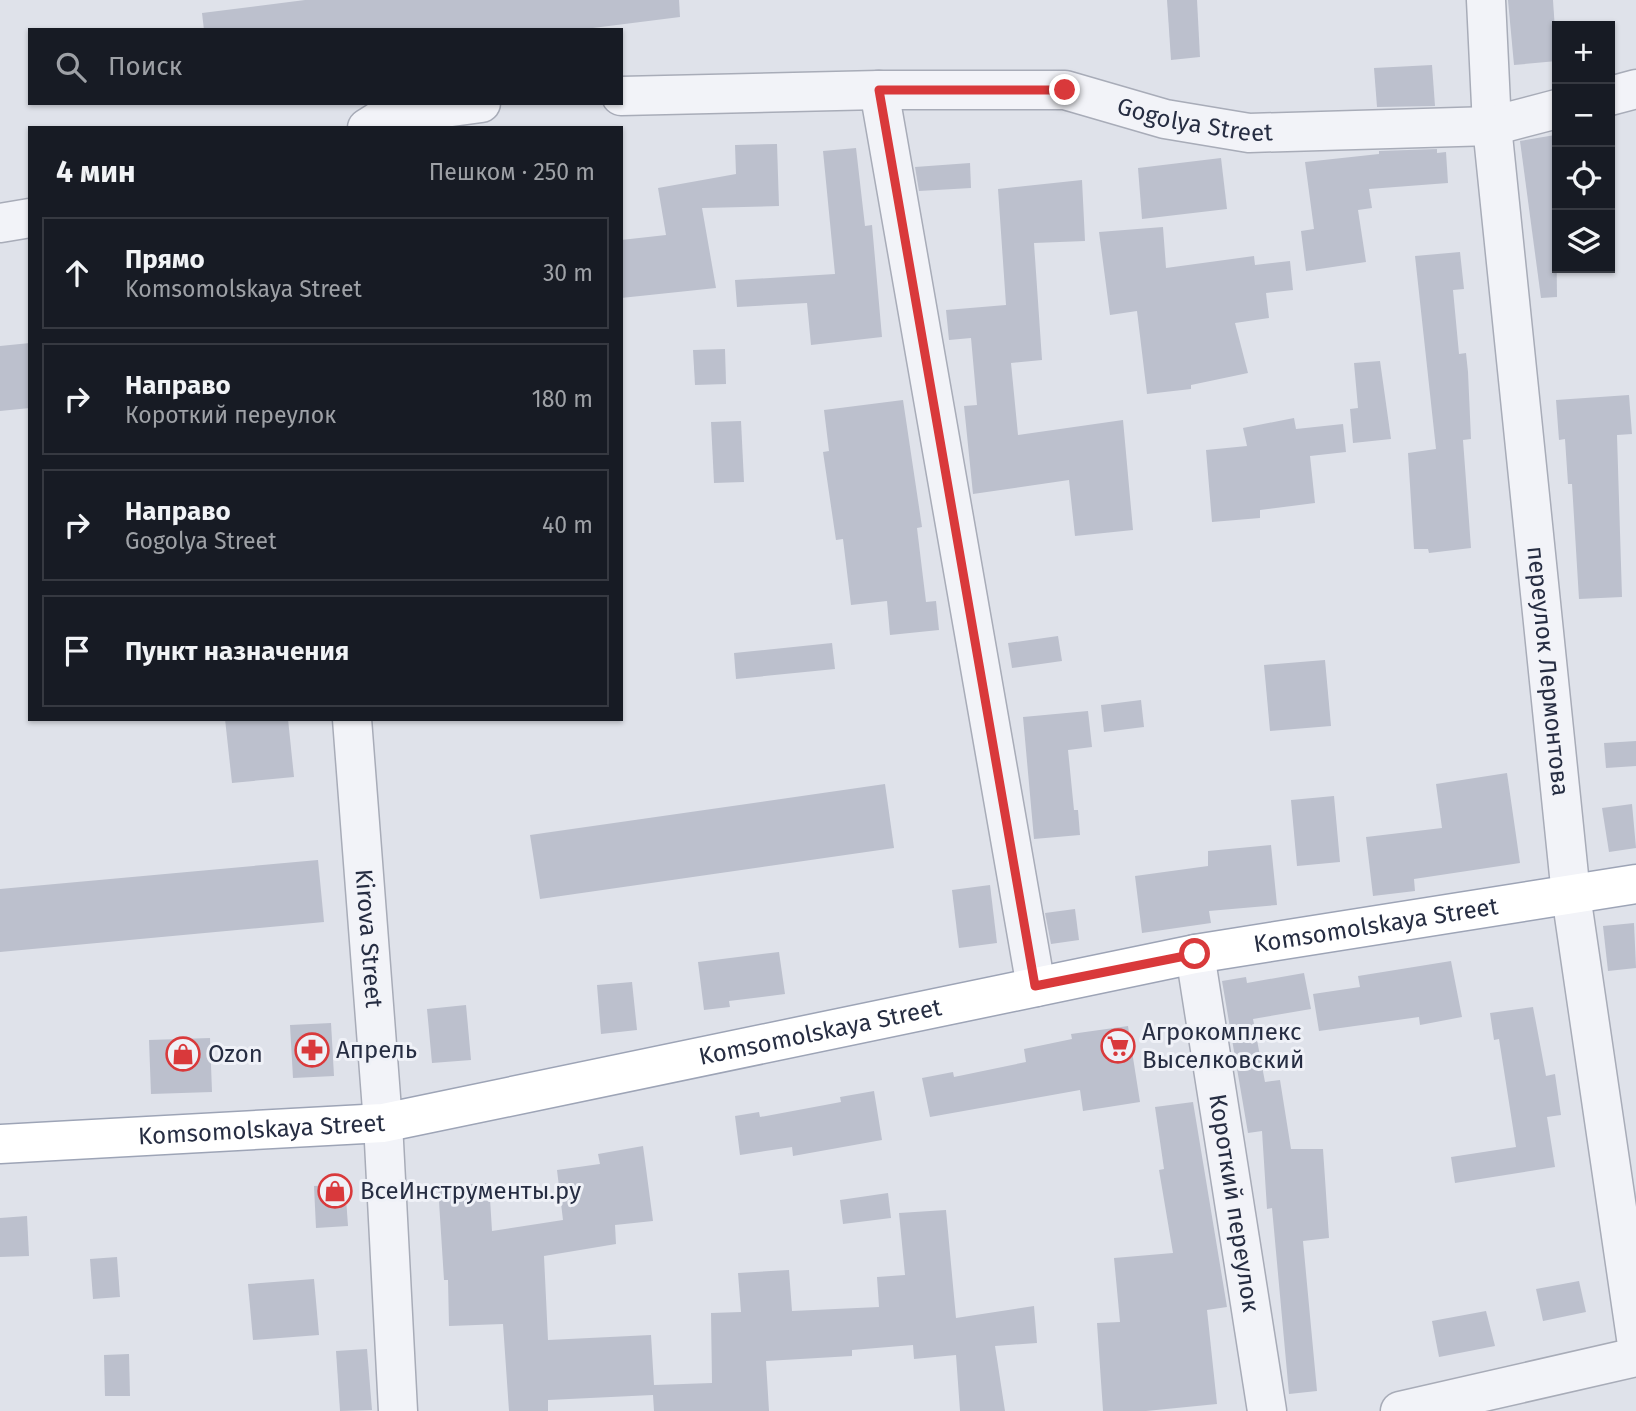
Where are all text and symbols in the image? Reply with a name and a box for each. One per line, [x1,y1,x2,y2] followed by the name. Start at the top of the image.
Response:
[1552,21,1615,273] map controls
[1552,21,1615,84] button: +
[28,28,623,105] search box
[52,48,90,86] icon: search
[108,51,182,82] text: Поиск
[1049,74,1080,105] route end
[1552,84,1615,147] button: −
[1114,92,1273,147] street label: Gogolya Street
[1552,147,1615,210] button: locate
[56,154,136,190] text: 4 мин
[429,158,595,186] text: Пешком · 250 m
[1552,210,1615,273] button: layers
[125,244,205,275] text: Прямо
[58,254,96,292] icon: ahead
[543,259,593,287] text: 30 m
[125,275,362,303] text: Komsomolskaya Street
[125,370,231,401] text: Направо
[58,380,96,418] icon: right
[532,385,593,413] text: 180 m
[125,401,336,429] text: Короткий переулок
[125,496,231,527] text: Направо
[58,506,96,544] icon: right
[542,511,593,539] text: 40 m
[125,527,276,555] text: Gogolya Street
[1521,545,1575,797] street label: переулок Лермонтова
[58,632,96,670] icon: arrive
[125,636,349,667] text: Пункт назначения
[350,868,388,1009] street label: Kirova Street
[1251,892,1500,959] street label: Komsomolskaya Street
[1179,938,1210,969] route start
[696,993,944,1071] street label: Komsomolskaya Street
[1142,1018,1304,1074] place label: Агрокомплекс Выселковский
[1099,1027,1137,1065] supermarket icon: Агрокомплекс Выселковский
[293,1031,331,1069] pharmacy icon: Апрель
[164,1035,202,1073] shop icon: Ozon
[336,1036,417,1064] place label: Апрель
[208,1040,263,1068] place label: Ozon
[1203,1092,1265,1314] street label: Короткий переулок
[137,1109,386,1150] street label: Komsomolskaya Street
[316,1172,354,1210] shop icon: ВсеИнструменты.ру
[360,1177,581,1205] place label: ВсеИнструменты.ру

